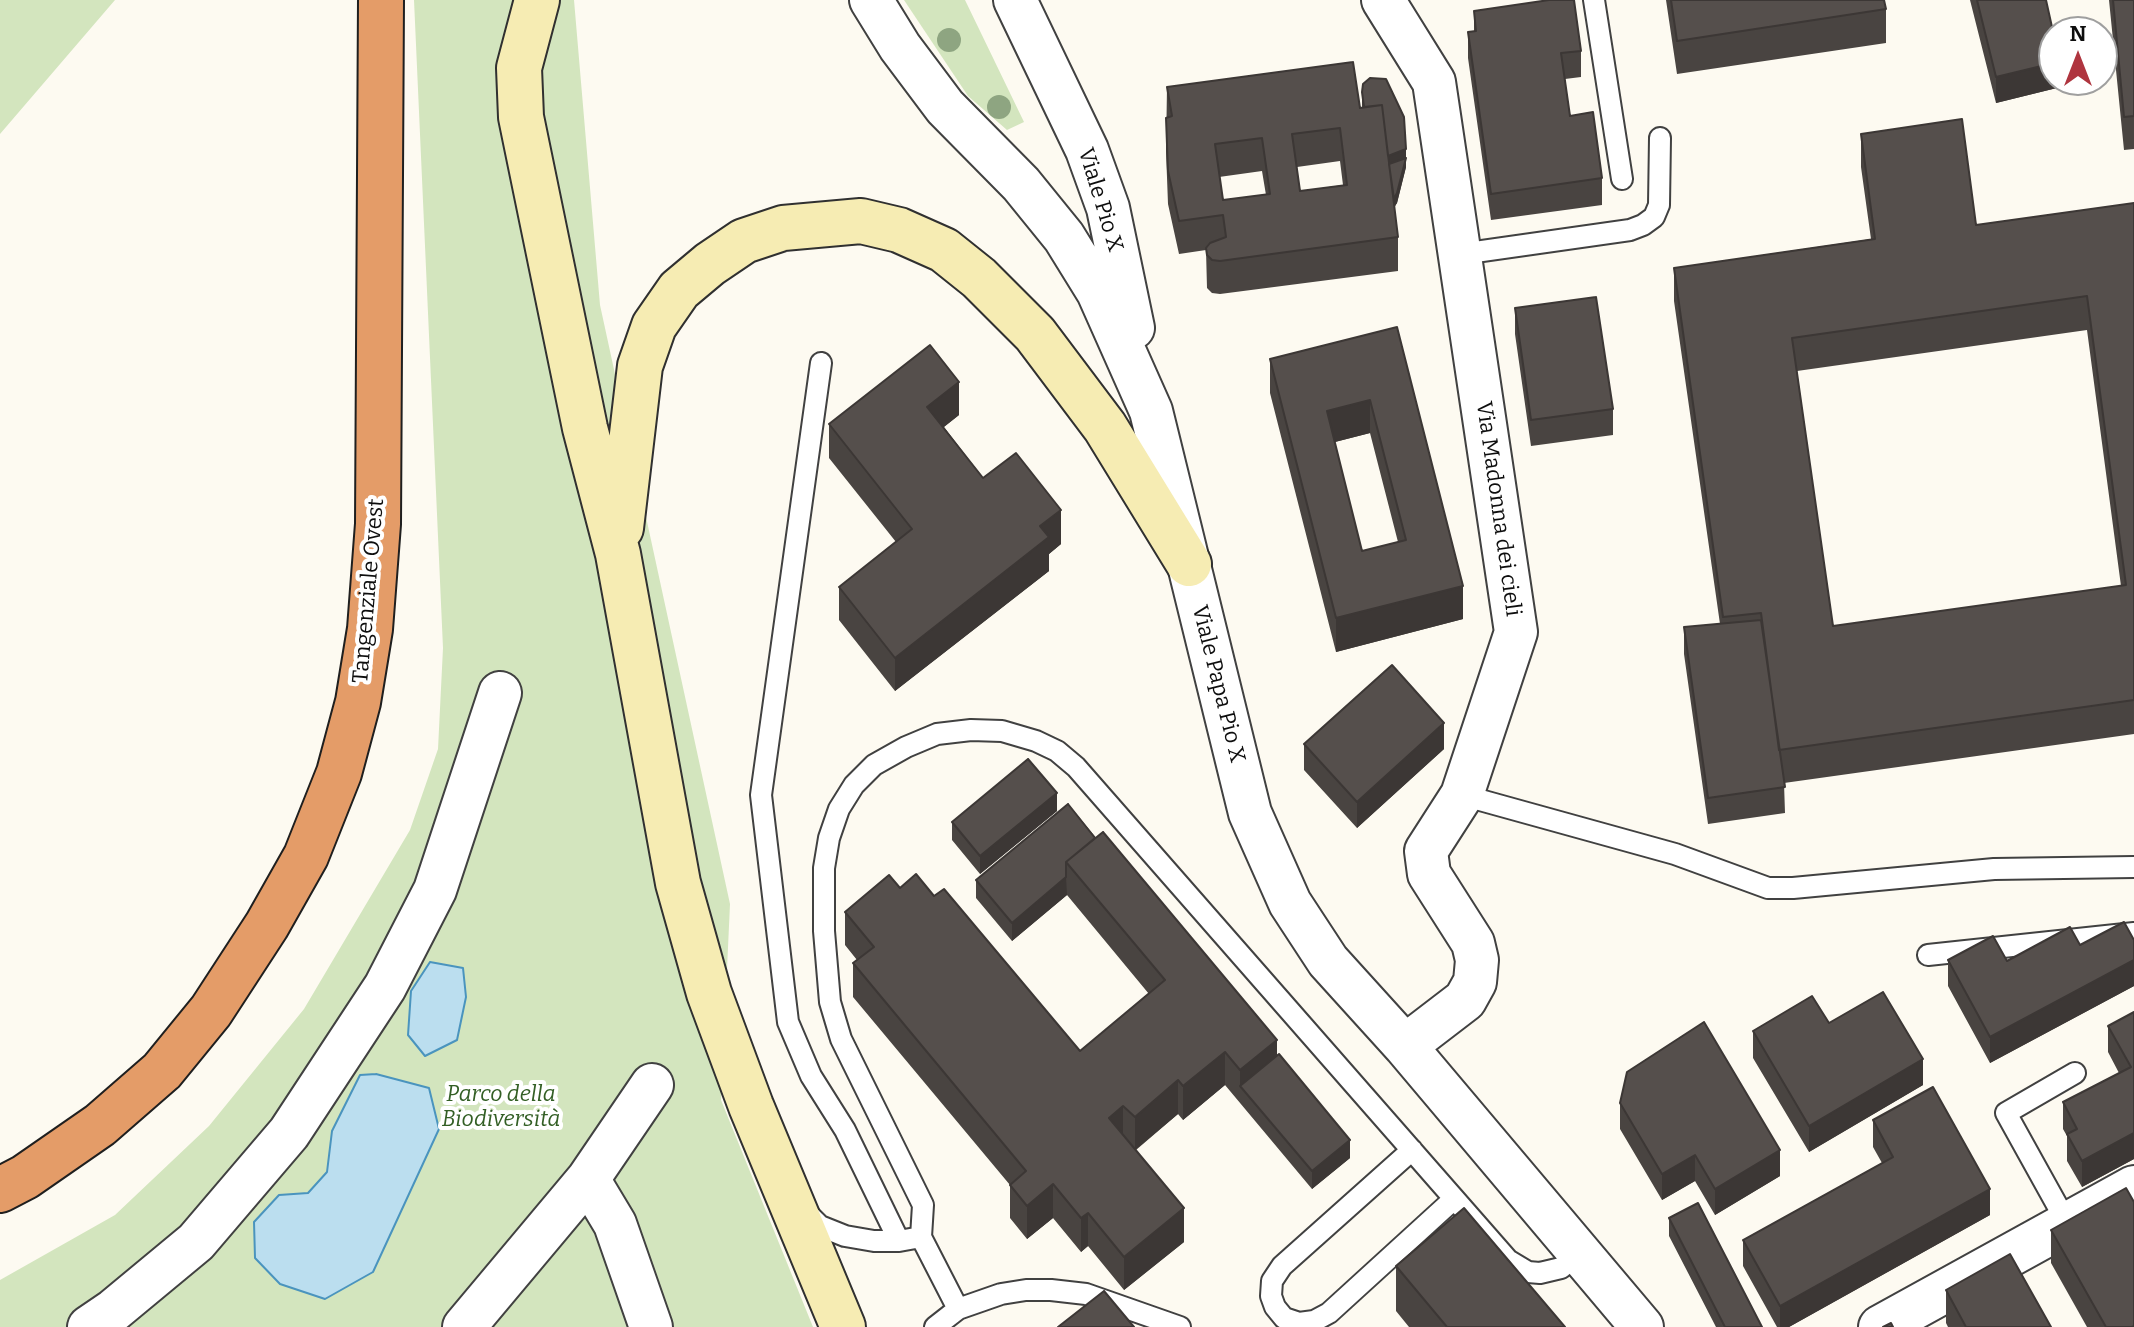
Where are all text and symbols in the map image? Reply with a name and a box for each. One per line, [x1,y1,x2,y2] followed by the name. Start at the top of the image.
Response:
[2038,16,2118,96] north arrow
[2070,20,2086,47] text: N
[1072,145,1128,255] street label: Viale Pio X
[1470,400,1526,618] street label: Via Madonna dei cieli
[348,498,390,684] street label: Tangenziale Ovest
[1186,603,1250,765] street label: Viale Papa Pio X
[442,1082,560,1134] park label: Parco della Biodiversità

